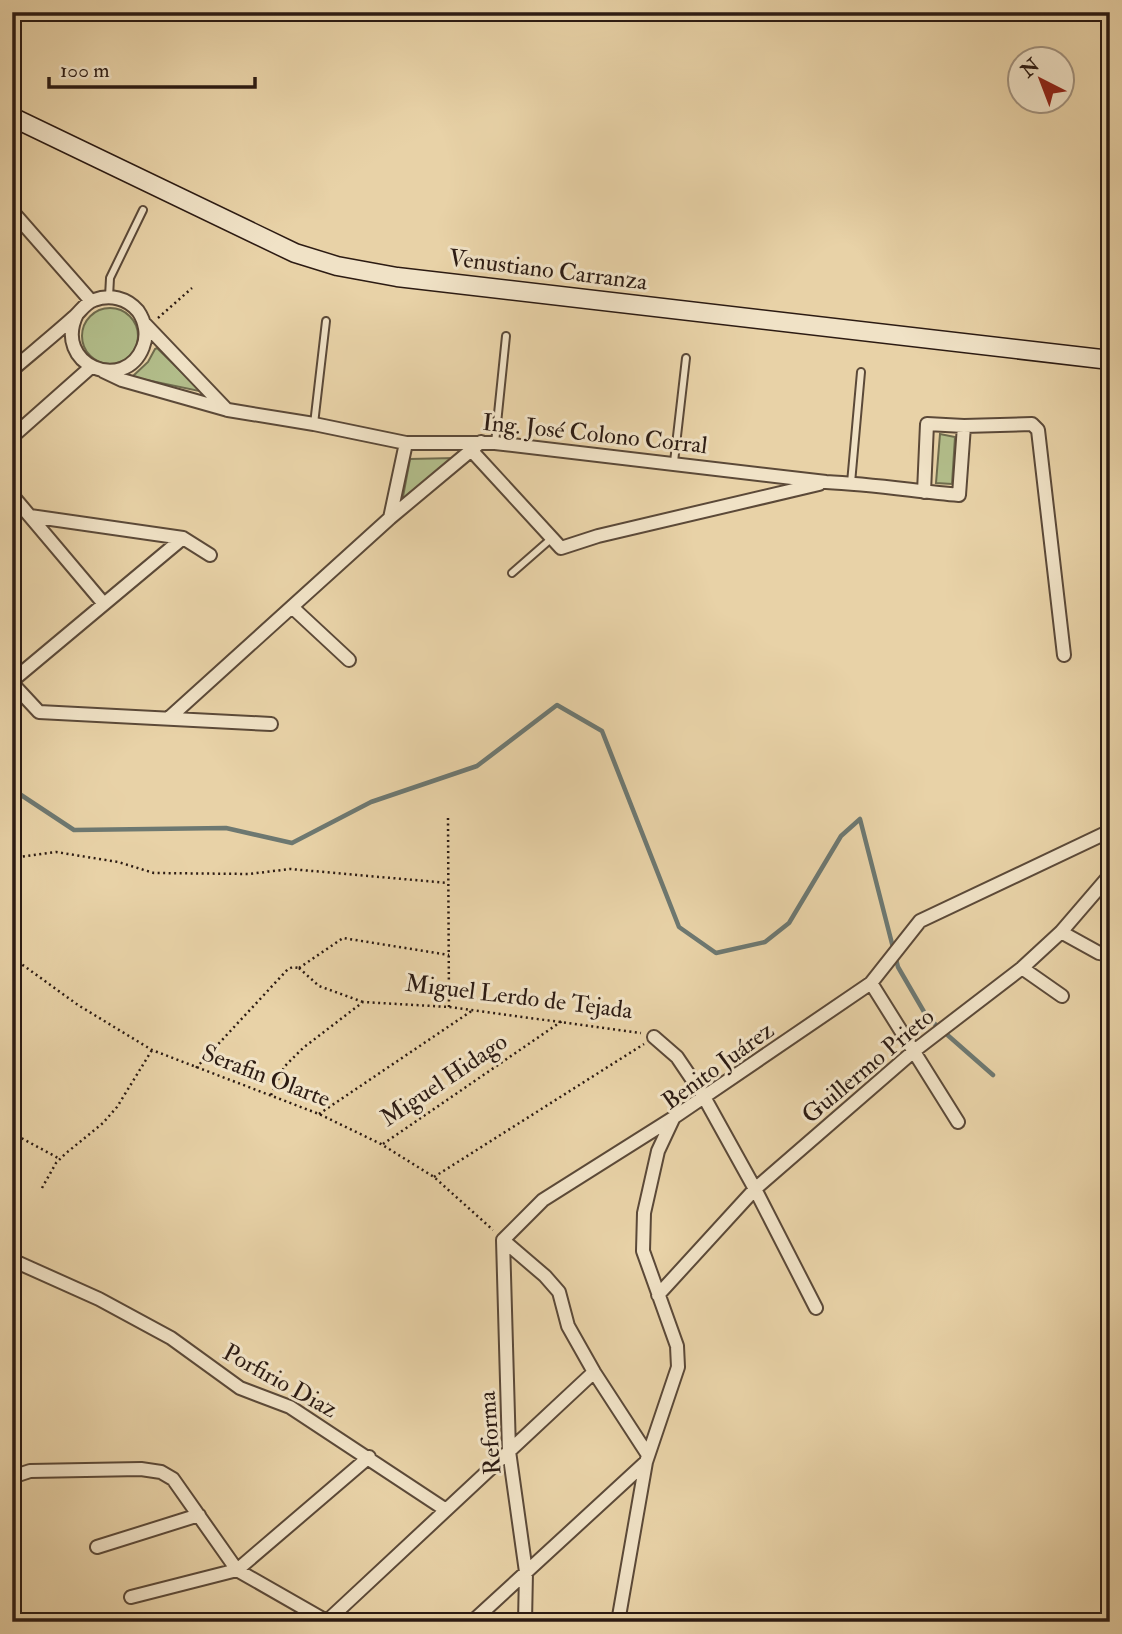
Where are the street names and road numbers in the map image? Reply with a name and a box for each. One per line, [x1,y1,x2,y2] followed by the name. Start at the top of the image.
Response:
[447,242,650,298] street label: Venustiano Carranza
[481,407,709,461] street label: Ing. José Colono Corral
[404,968,636,1026] street label: Miguel Lerdo de Tejada
[795,1002,941,1130] street label: Guillermo Prieto
[656,1015,780,1117] street label: Benito Juárez
[375,1026,513,1134] street label: Miguel Hidago
[197,1037,335,1115] street label: Serafin Olarte
[217,1337,343,1425] street label: Porfirio Diaz
[472,1389,508,1476] street label: Reforma

